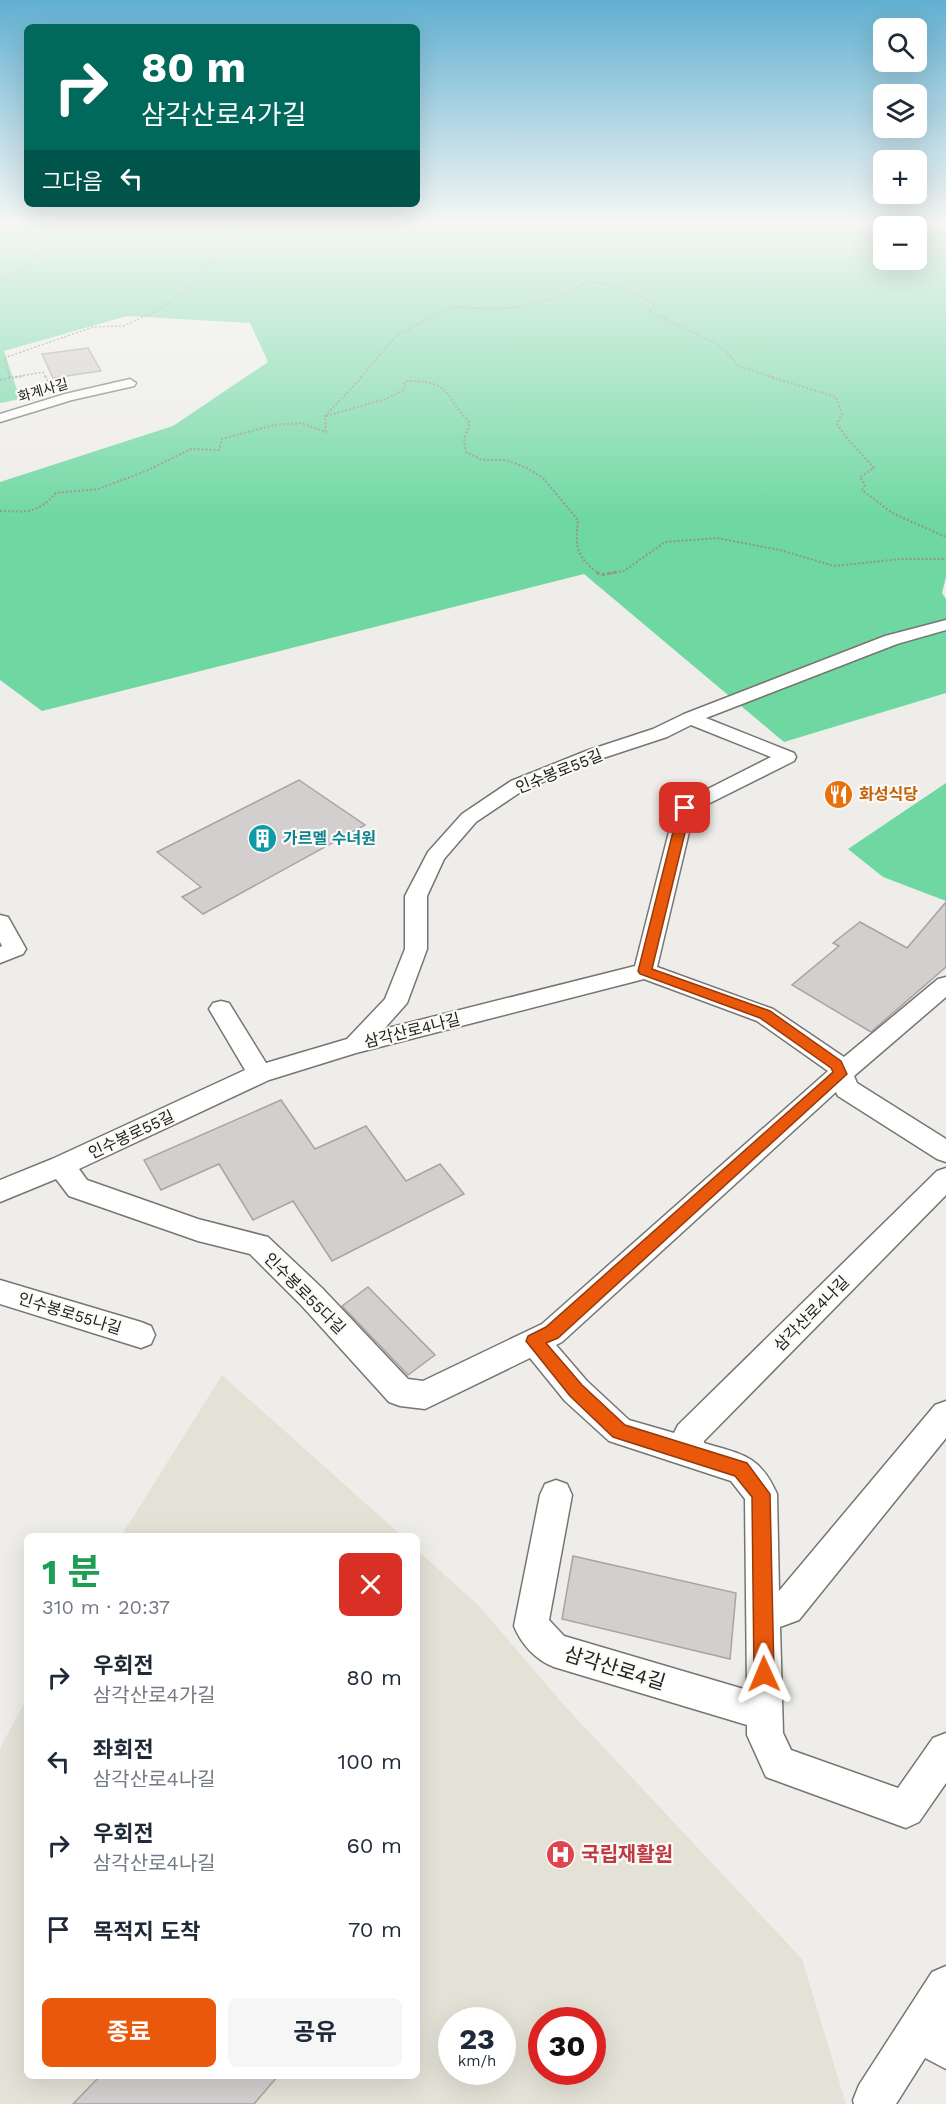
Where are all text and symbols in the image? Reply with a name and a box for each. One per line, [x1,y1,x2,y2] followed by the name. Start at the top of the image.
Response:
[873,18,927,270] map controls
[873,18,927,72] button: search
[141,43,246,92] text: 80 m
[42,48,120,126] icon: right
[873,84,927,138] button: layers
[141,99,307,131] text: 삼각산로4가길
[873,150,927,204] button: +
[115,162,148,195] icon: left
[42,169,103,194] text: 그다음
[873,216,927,270] button: −
[16,375,70,405] street label: 화계사길
[513,745,606,798] street label: 인수봉로55길
[822,778,854,810] restaurant icon: 화성식당
[659,782,710,833] pin
[859,785,918,804] place label: 화성식당
[668,791,701,824] icon: arrive
[246,822,278,854] building icon: 가르멜 수녀원
[283,829,376,848] place label: 가르멜 수녀원
[362,1009,462,1052] street label: 삼각산로4나길
[85,1106,177,1163] street label: 인수봉로55길
[260,1249,349,1338] street label: 인수봉로55다길
[770,1272,853,1355] street label: 삼각산로4나길
[16,1289,124,1338] street label: 인수봉로55나길
[42,1551,101,1593] text: 1 분
[339,1553,402,1616] button: close
[42,1595,170,1619] text: 310 m · 20:37
[562,1641,668,1695] street label: 삼각산로4길
[732,1642,796,1706] position arrow
[93,1653,154,1678] text: 우회전
[42,1661,75,1694] icon: right
[346,1665,402,1690] text: 80 m
[93,1683,216,1707] text: 삼각산로4가길
[93,1737,154,1762] text: 좌회전
[42,1745,75,1778] icon: left
[338,1749,402,1774] text: 100 m
[93,1767,216,1791] text: 삼각산로4나길
[93,1821,154,1846] text: 우회전
[42,1829,75,1862] icon: right
[346,1833,402,1858] text: 60 m
[544,1838,576,1870] hospital icon: 국립재활원
[581,1842,673,1866] place label: 국립재활원
[93,1851,216,1875] text: 삼각산로4나길
[42,1913,75,1946] icon: arrive
[348,1917,402,1942] text: 70 m
[93,1919,201,1944] text: 목적지 도착
[42,1998,216,2067] button: 종료
[228,1998,402,2067] button: 공유
[528,2007,606,2085] speed limit sign: 30
[459,2021,495,2056] text: 23
[458,2052,496,2070] text: km/h

